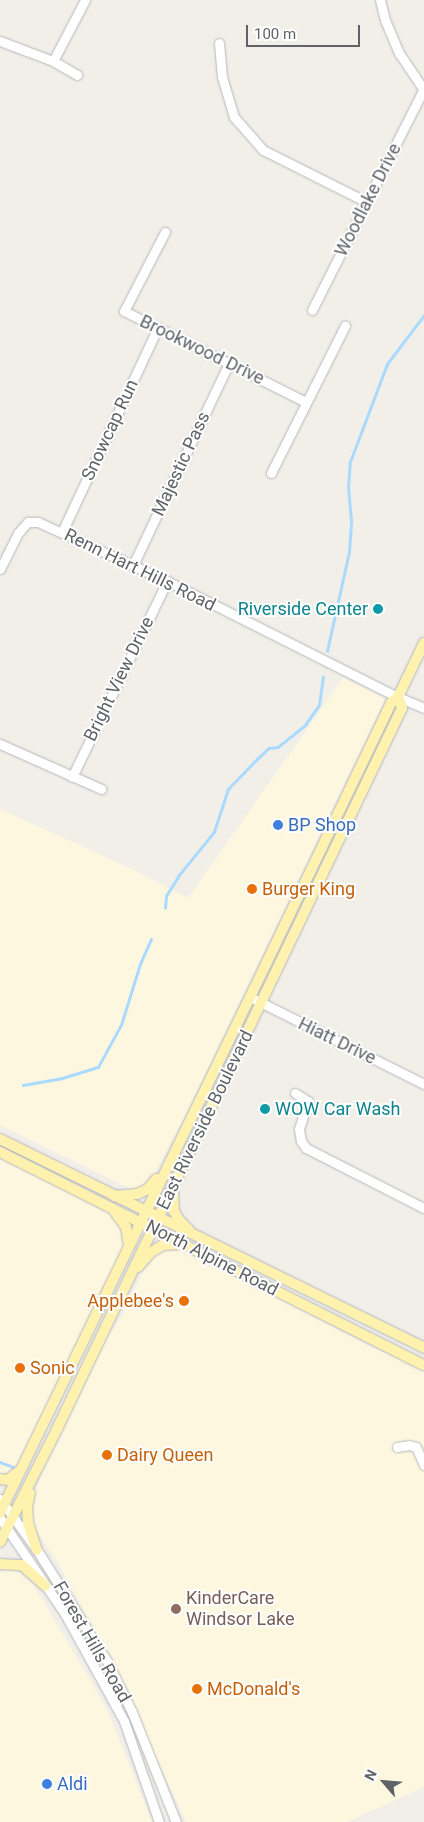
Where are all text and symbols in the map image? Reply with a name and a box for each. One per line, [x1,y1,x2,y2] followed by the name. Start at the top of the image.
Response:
[249,15,363,47] scale bar
[254,25,296,43] text: 100 m
[330,140,406,260] street label: Woodlake Drive
[136,311,268,389] street label: Brookwood Drive
[77,376,143,484] street label: Snowcap Run
[147,408,215,520] street label: Majestic Pass
[61,524,219,616] street label: Renn Hart Hills Road
[238,598,368,620] place label: Riverside Center
[372,603,384,615] marker: Riverside Center
[80,613,158,745] street label: Bright View Drive
[288,814,356,836] place label: BP Shop
[272,819,284,831] marker: BP Shop
[262,878,355,900] place label: Burger King
[246,883,258,895] marker: Burger King
[295,1013,379,1069] street label: Hiatt Drive
[152,1027,258,1213] street label: East Riverside Boulevard
[275,1098,401,1120] place label: WOW Car Wash
[259,1103,271,1115] marker: WOW Car Wash
[142,1215,282,1301] street label: North Alpine Road
[87,1290,174,1312] place label: Applebee's
[178,1295,190,1307] marker: Applebee's
[30,1357,75,1379] place label: Sonic
[14,1362,26,1374] marker: Sonic
[117,1444,214,1466] place label: Dairy Queen
[101,1449,113,1461] marker: Dairy Queen
[49,1578,135,1706] street label: Forest Hills Road
[186,1588,295,1630] place label: KinderCare Windsor Lake
[170,1603,182,1615] marker: KinderCare Windsor Lake
[207,1678,300,1700] place label: McDonald's
[191,1683,203,1695] marker: McDonald's
[359,1757,409,1807] north arrow
[361,1767,380,1783] text: N
[57,1773,88,1795] place label: Aldi
[41,1778,53,1790] marker: Aldi

